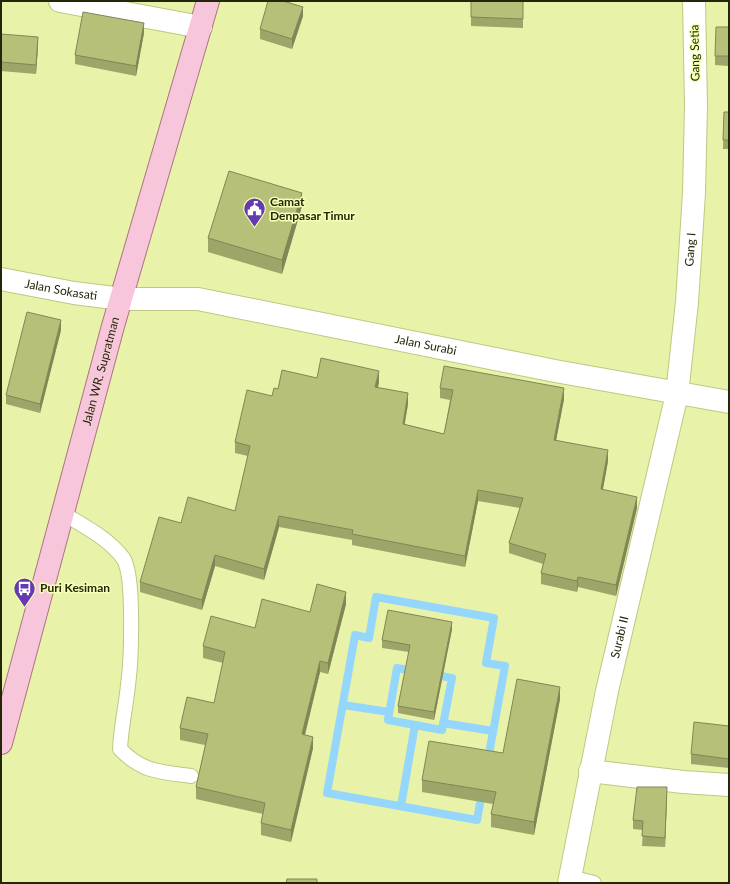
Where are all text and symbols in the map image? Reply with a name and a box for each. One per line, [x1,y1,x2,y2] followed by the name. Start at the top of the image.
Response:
[687,24,702,82] street label: Gang Setia
[270,194,355,223] place label: Camat Denpasar Timur
[242,196,268,229] public building icon: Camat Denpasar Timur
[681,232,698,267] street label: Gang I
[24,276,98,303] street label: Jalan Sokasati
[79,315,122,427] street label: Jalan WR. Supratman
[394,331,458,358] street label: Jalan Surabi
[12,575,38,608] bus stop icon: Puri Kesiman
[40,580,110,595] place label: Puri Kesiman
[607,615,631,660] street label: Surabi II

